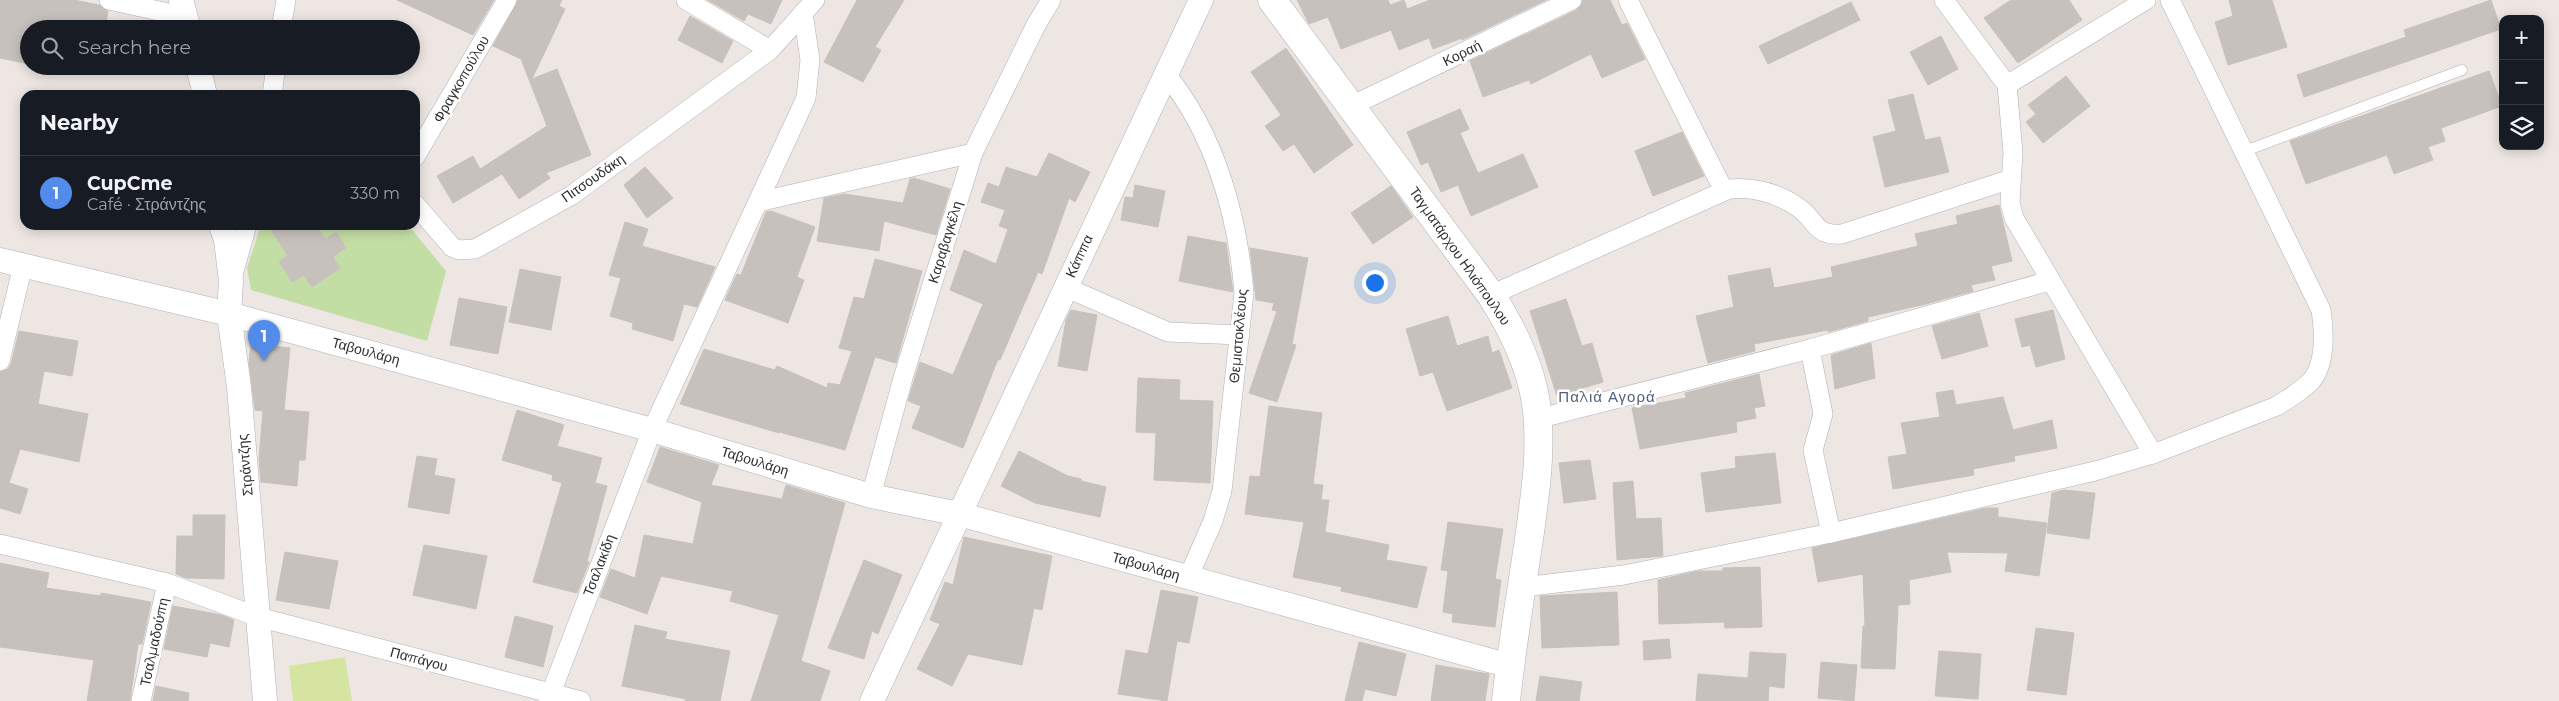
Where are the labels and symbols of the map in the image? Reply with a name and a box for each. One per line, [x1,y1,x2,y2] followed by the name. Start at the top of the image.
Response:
[429,32,493,126] street label: Φραγκοπούλου
[1440,36,1484,70] street label: Κοραή
[558,150,628,206] street label: Πιτσουδάκη
[1405,183,1515,329] street label: Ταγματάρχου Ηλιόπουλου
[924,199,966,285] street label: Καραβαγκέλη
[1061,232,1097,280] street label: Κάππα
[1362,270,1388,296] your location
[1225,288,1251,384] street label: Θεμιστοκλέους
[248,320,280,361] pin: 1
[330,333,402,369] street label: Ταβουλάρη
[1558,387,1656,406] district label: Παλιά Αγορά
[233,433,257,497] street label: Στράντζης
[719,442,791,480] street label: Ταβουλάρη
[579,531,619,599] street label: Τσαλακίδη
[1110,548,1182,584] street label: Ταβουλάρη
[136,596,172,688] street label: Τσαλμαδούπη
[388,643,450,675] street label: Παπάγου

